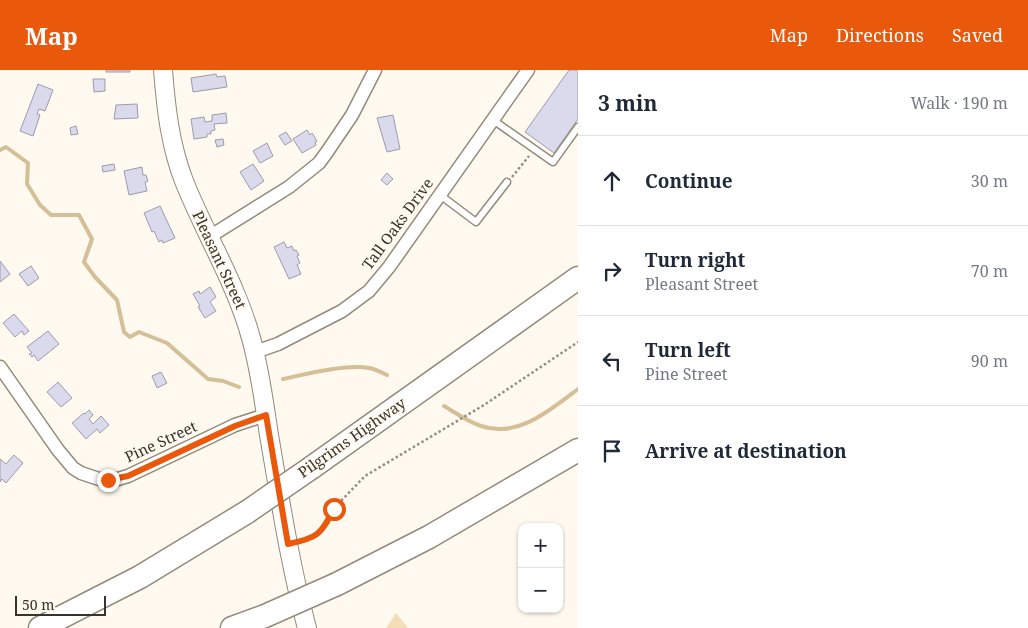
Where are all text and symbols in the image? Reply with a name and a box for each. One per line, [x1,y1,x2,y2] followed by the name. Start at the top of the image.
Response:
[25,19,78,52] text: Map
[770,23,808,47] text: Map
[836,23,924,47] text: Directions
[952,23,1003,47] text: Saved
[598,89,657,117] text: 3 min
[911,92,1008,114] text: Walk · 190 m
[598,167,626,195] icon: ahead
[645,168,733,194] text: Continue
[971,170,1008,192] text: 30 m
[357,173,437,273] street label: Tall Oaks Drive
[188,207,251,312] street label: Pleasant Street
[645,247,745,273] text: Turn right
[598,257,626,285] icon: right
[971,260,1008,282] text: 70 m
[645,273,758,295] text: Pleasant Street
[645,337,731,363] text: Turn left
[598,347,626,375] icon: left
[971,350,1008,372] text: 90 m
[645,363,727,385] text: Pine Street
[294,392,410,482] street label: Pilgrims Highway
[121,416,200,466] street label: Pine Street
[598,437,626,465] icon: arrive
[645,438,847,464] text: Arrive at destination
[97,469,120,492] route end
[323,498,346,521] route start
[518,523,563,613] map controls
[518,523,563,568] button: +
[518,568,563,613] button: −
[15,593,106,616] scale bar
[22,595,55,614] text: 50 m

